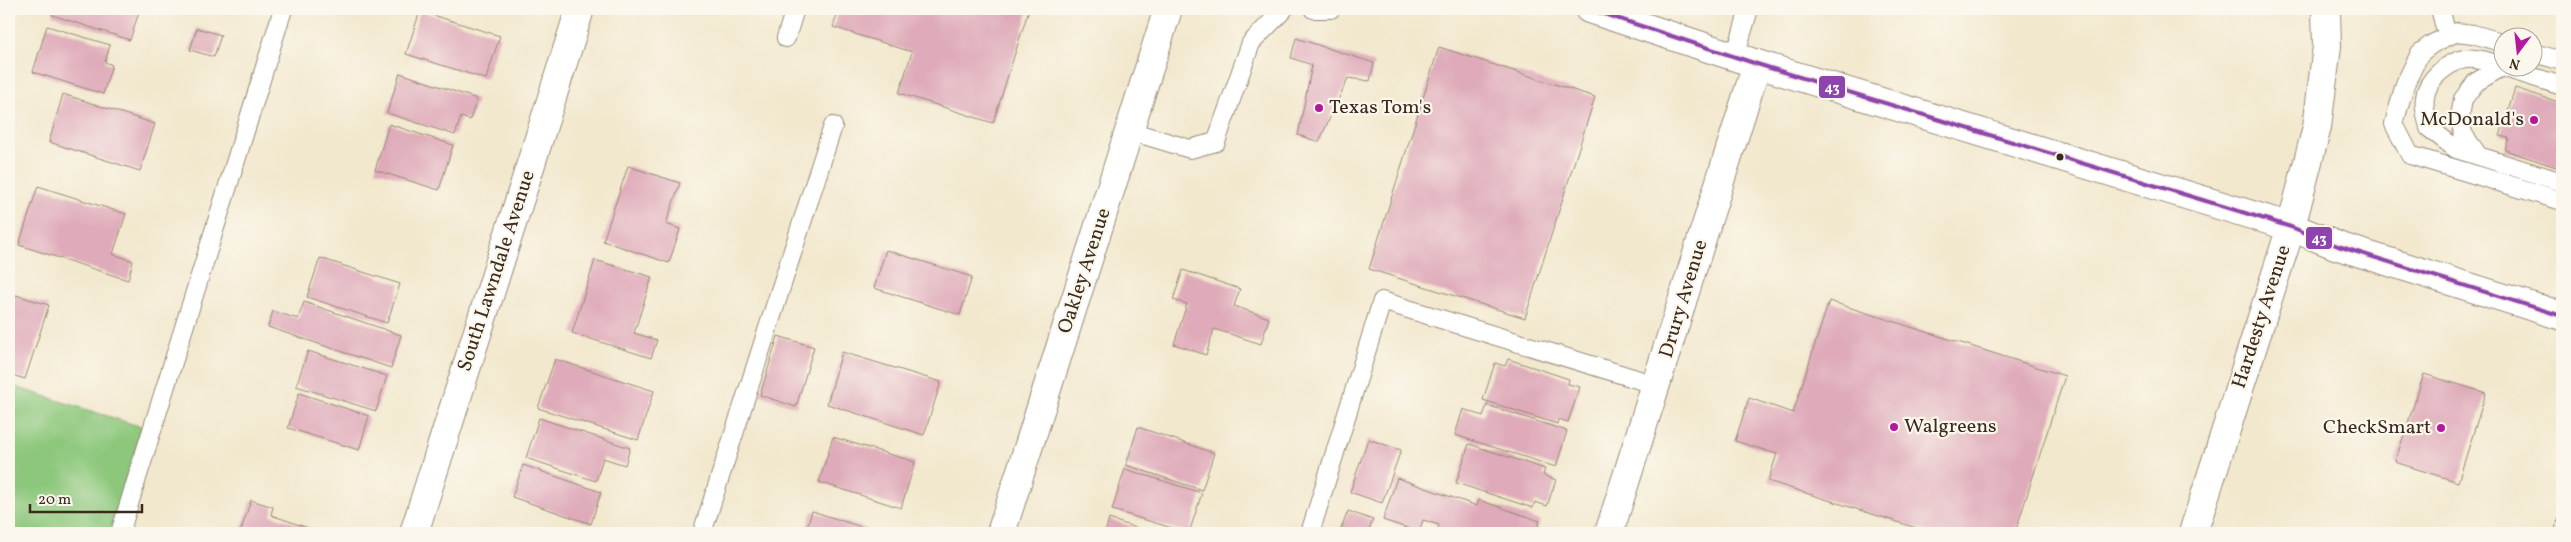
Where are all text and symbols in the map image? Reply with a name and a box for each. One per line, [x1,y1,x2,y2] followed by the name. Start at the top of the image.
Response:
[2494,28,2544,78] north arrow
[2508,53,2522,74] text: N
[1818,75,1846,99] line badge: 43
[1824,79,1840,98] text: 43
[1329,94,1431,122] place label: Texas Tom's
[1313,102,1325,114] marker: Texas Tom's
[2420,106,2524,134] place label: McDonald's
[2528,114,2540,126] marker: McDonald's
[2055,152,2065,162] unlabelled marker
[451,167,543,375] street label: South Lawndale Avenue
[1052,205,1118,337] street label: Oakley Avenue
[2305,226,2333,250] line badge: 43
[2311,230,2327,249] text: 43
[1653,236,1715,362] street label: Drury Avenue
[2226,242,2298,392] street label: Hardesty Avenue
[1904,413,1997,441] place label: Walgreens
[2323,414,2431,442] place label: CheckSmart
[1888,421,1900,433] marker: Walgreens
[2435,422,2447,434] marker: CheckSmart
[30,482,142,514] scale bar
[38,490,71,511] text: 20 m

